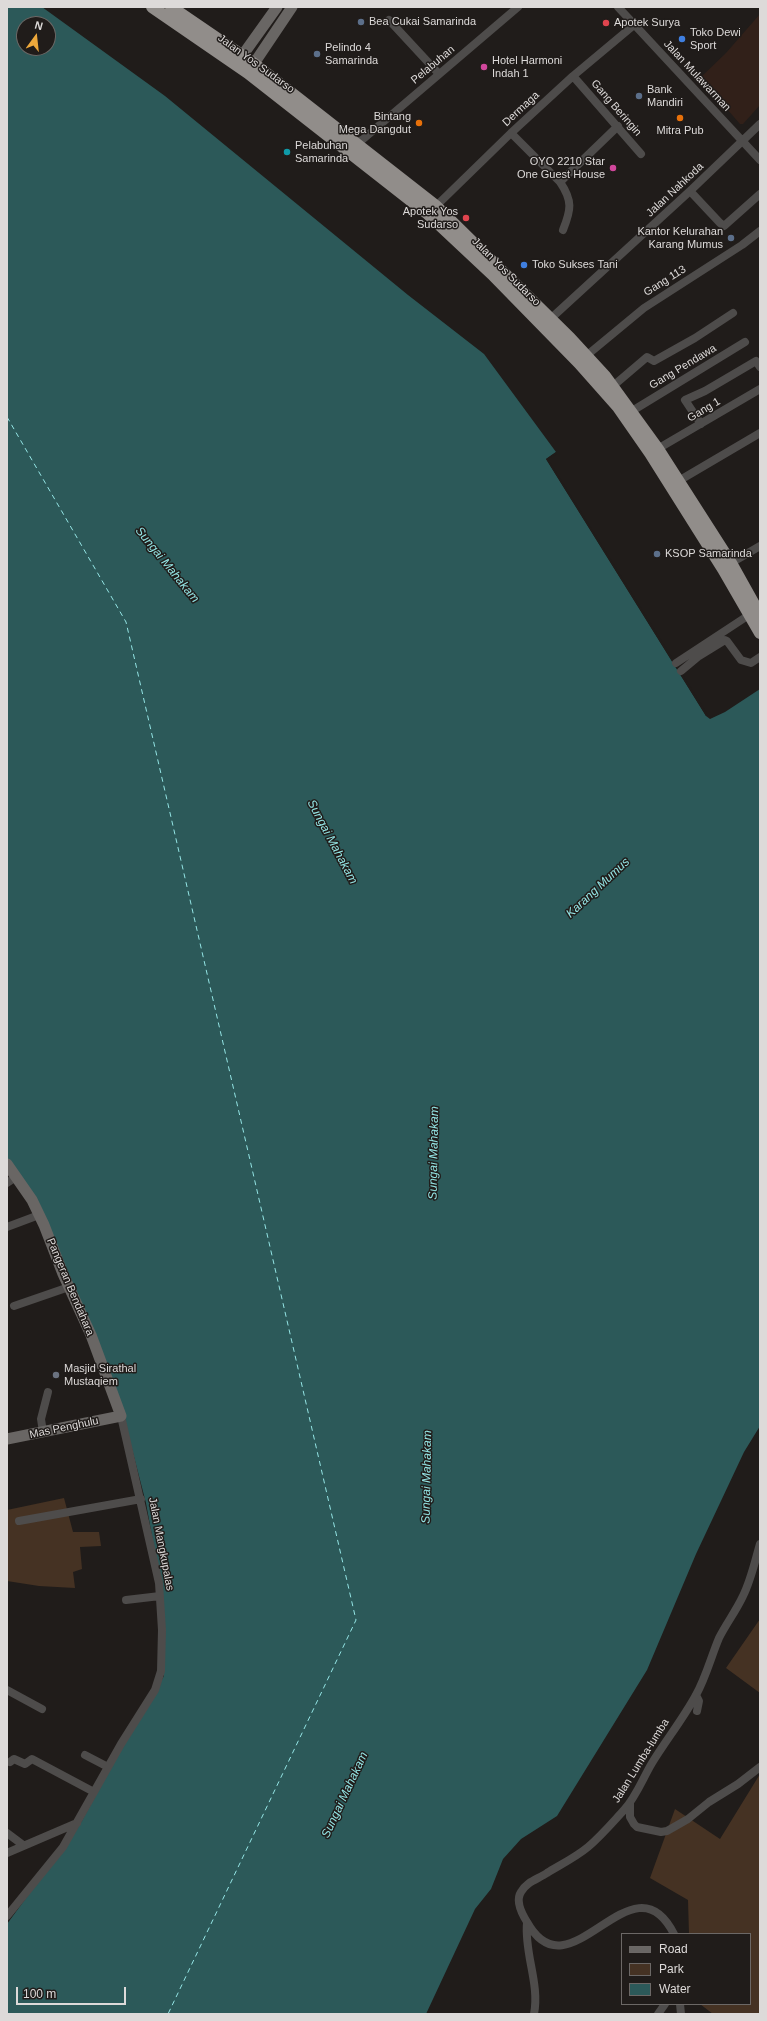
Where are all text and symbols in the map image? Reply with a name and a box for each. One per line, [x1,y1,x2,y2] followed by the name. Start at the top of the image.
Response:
[369,15,476,29] place label: Bea Cukai Samarinda
[16,16,56,56] north arrow
[614,16,680,30] place label: Apotek Surya
[356,17,366,27] marker: Bea Cukai Samarinda
[601,18,611,28] marker: Apotek Surya
[33,19,44,32] text: N
[690,26,741,52] place label: Toko Dewi Sport
[215,32,297,96] street label: Jalan Yos Sudarso
[677,34,687,44] marker: Toko Dewi Sport
[661,38,733,114] street label: Jalan Mulawarman
[325,41,378,67] place label: Pelindo 4 Samarinda
[409,43,457,87] street label: Pelabuhan
[312,49,322,59] marker: Pelindo 4 Samarinda
[492,54,562,80] place label: Hotel Harmoni Indah 1
[479,62,489,72] marker: Hotel Harmoni Indah 1
[588,77,644,139] street label: Gang Beringin
[647,83,683,109] place label: Bank Mandiri
[500,89,542,129] street label: Dermaga
[634,91,644,101] marker: Bank Mandiri
[339,110,411,136] place label: Bintang Mega Dangdut
[675,113,685,123] marker: Mitra Pub
[414,118,424,128] marker: Bintang Mega Dangdut
[656,124,704,138] place label: Mitra Pub
[295,139,348,165] place label: Pelabuhan Samarinda
[282,147,292,157] marker: Pelabuhan Samarinda
[517,155,605,181] place label: OYO 2210 Star One Guest House
[644,160,706,220] street label: Jalan Nahkoda
[608,163,618,173] marker: OYO 2210 Star One Guest House
[403,205,458,231] place label: Apotek Yos Sudarso
[461,213,471,223] marker: Apotek Yos Sudarso
[637,225,723,251] place label: Kantor Kelurahan Karang Mumus
[726,233,736,243] marker: Kantor Kelurahan Karang Mumus
[469,235,543,309] street label: Jalan Yos Sudarso
[532,258,618,272] place label: Toko Sukses Tani
[519,260,529,270] marker: Toko Sukses Tani
[641,263,689,299] street label: Gang 113
[647,342,719,392] street label: Gang Pendawa
[685,395,723,425] street label: Gang 1
[132,524,202,606] water label: Sungai Mahakam
[665,547,752,561] place label: KSOP Samarinda
[652,549,662,559] marker: KSOP Samarinda
[304,797,360,887] water label: Sungai Mahakam
[563,855,633,921] water label: Karang Mumus
[426,1106,442,1200] water label: Sungai Mahakam
[43,1236,97,1338] street label: Pangeran Bendahara
[64,1362,136,1388] place label: Masjid Sirathal Mustaqiem
[51,1370,61,1380] marker: Masjid Sirathal Mustaqiem
[28,1414,100,1442] street label: Mas Penghulu
[419,1430,435,1524] water label: Sungai Mahakam
[145,1496,177,1592] street label: Jalan Mangkupalas
[610,1717,672,1805] street label: Jalan Lumba-lumba
[319,1750,371,1840] water label: Sungai Mahakam
[621,1933,751,2005] legend
[659,1942,688,1956] text: Road
[659,1962,684,1976] text: Park
[18,1979,128,2005] scale bar
[659,1982,691,1996] text: Water
[23,1987,56,2001] text: 100 m

